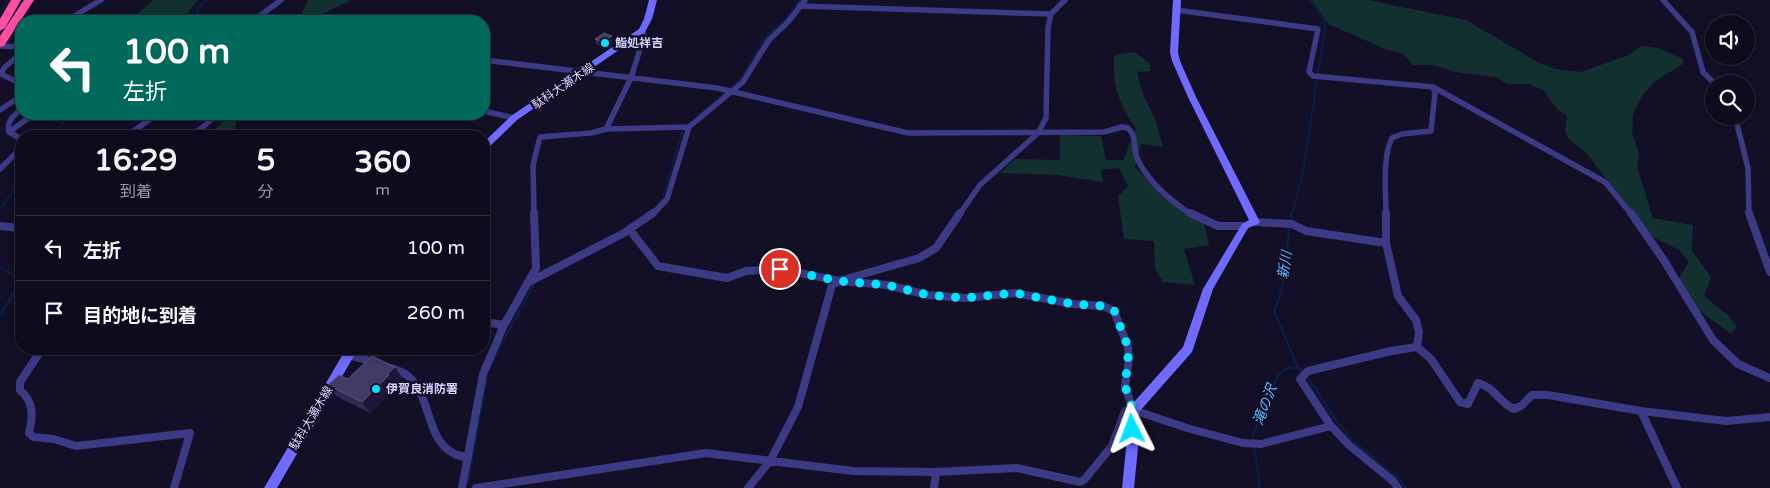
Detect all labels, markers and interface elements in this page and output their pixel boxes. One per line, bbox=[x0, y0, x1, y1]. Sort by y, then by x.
map controls bbox=[1705, 15, 1755, 125]
button: sound bbox=[1705, 15, 1755, 65]
text: 100 m bbox=[123, 31, 230, 73]
icon: left bbox=[40, 35, 105, 100]
place label: 鮨処祥吉 bbox=[615, 36, 663, 50]
marker: 鮨処祥吉 bbox=[599, 37, 611, 49]
street label: 駄科大瀬木線 bbox=[529, 60, 597, 112]
button: search bbox=[1705, 75, 1755, 125]
text: 左折 bbox=[123, 79, 167, 105]
text: 16:29 bbox=[94, 142, 177, 179]
text: 5 bbox=[256, 142, 275, 179]
text: 360 bbox=[354, 144, 411, 181]
text: m bbox=[375, 180, 390, 200]
text: 到着 bbox=[120, 182, 152, 202]
text: 分 bbox=[258, 182, 274, 202]
icon: left bbox=[40, 234, 68, 262]
text: 100 m bbox=[407, 237, 465, 259]
text: 左折 bbox=[83, 240, 121, 262]
pin bbox=[759, 248, 801, 290]
water label: 新川 bbox=[1274, 248, 1296, 280]
icon: arrive bbox=[766, 255, 794, 283]
icon: arrive bbox=[40, 299, 68, 327]
text: 260 m bbox=[407, 302, 465, 324]
text: 目的地に到着 bbox=[83, 305, 197, 327]
water label: 滝の沢 bbox=[1250, 380, 1281, 428]
place label: 伊賀良消防署 bbox=[386, 382, 458, 396]
marker: 伊賀良消防署 bbox=[370, 383, 382, 395]
street label: 駄科大瀬木線 bbox=[286, 384, 336, 452]
position arrow bbox=[1105, 402, 1157, 454]

